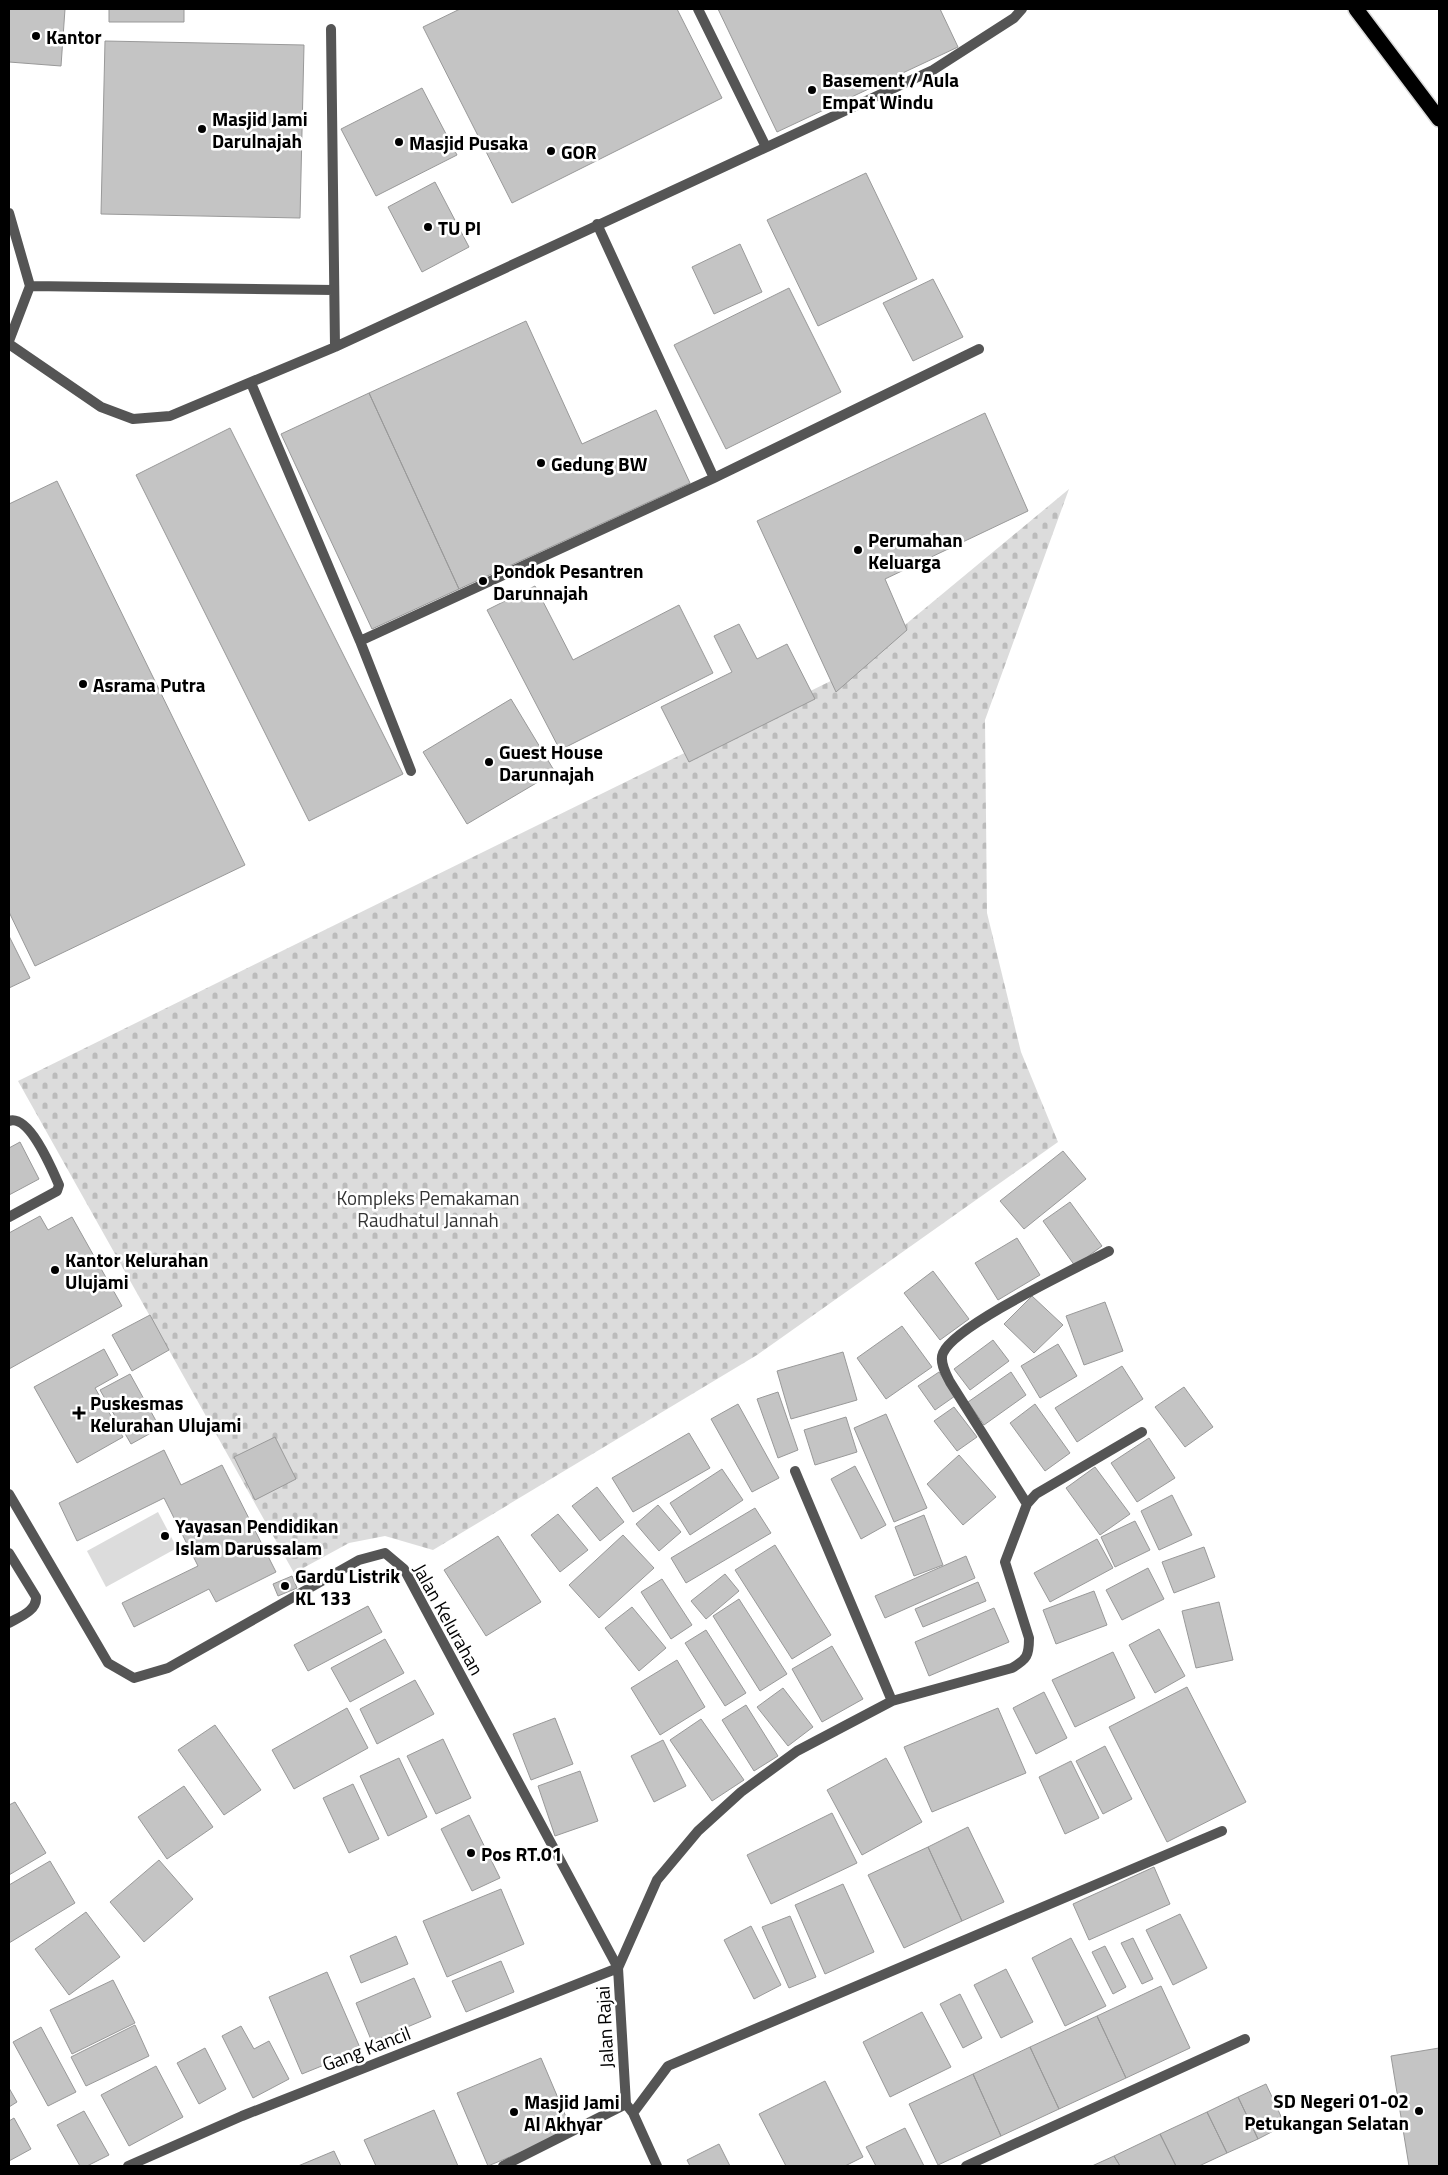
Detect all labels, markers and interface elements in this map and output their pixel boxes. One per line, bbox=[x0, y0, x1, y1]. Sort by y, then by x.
place label: Kantor bbox=[46, 22, 101, 51]
marker: Kantor bbox=[30, 30, 42, 42]
place label: Basement / Aula Empat Windu bbox=[822, 65, 959, 116]
marker: Basement / Aula Empat Windu bbox=[806, 84, 818, 96]
place label: Masjid Jami Darulnajah bbox=[212, 104, 308, 155]
marker: Masjid Jami Darulnajah bbox=[196, 123, 208, 135]
place label: Masjid Pusaka bbox=[409, 128, 529, 157]
marker: Masjid Pusaka bbox=[393, 136, 405, 148]
place label: GOR bbox=[561, 137, 597, 166]
marker: GOR bbox=[545, 145, 557, 157]
place label: TU PI bbox=[438, 213, 481, 242]
marker: TU PI bbox=[422, 221, 434, 233]
place label: Gedung BW bbox=[551, 449, 648, 478]
marker: Gedung BW bbox=[535, 457, 547, 469]
place label: Perumahan Keluarga bbox=[868, 525, 963, 576]
marker: Perumahan Keluarga bbox=[852, 544, 864, 556]
place label: Pondok Pesantren Darunnajah bbox=[493, 556, 644, 607]
marker: Pondok Pesantren Darunnajah bbox=[477, 575, 489, 587]
place label: Asrama Putra bbox=[93, 670, 206, 699]
marker: Asrama Putra bbox=[77, 678, 89, 690]
place label: Guest House Darunnajah bbox=[499, 737, 603, 788]
marker: Guest House Darunnajah bbox=[483, 756, 495, 768]
park label: Kompleks Pemakaman Raudhatul Jannah bbox=[337, 1183, 519, 1234]
place label: Kantor Kelurahan Ulujami bbox=[65, 1245, 208, 1296]
marker: Kantor Kelurahan Ulujami bbox=[49, 1264, 61, 1276]
place label: Puskesmas Kelurahan Ulujami bbox=[90, 1388, 242, 1439]
marker: Puskesmas Kelurahan Ulujami bbox=[72, 1406, 86, 1420]
place label: Yayasan Pendidikan Islam Darussalam bbox=[175, 1511, 338, 1562]
marker: Yayasan Pendidikan Islam Darussalam bbox=[159, 1530, 171, 1542]
street label: Jalan Kelurahan bbox=[406, 1558, 492, 1680]
place label: Gardu Listrik KL 133 bbox=[295, 1561, 400, 1612]
marker: Gardu Listrik KL 133 bbox=[279, 1580, 291, 1592]
place label: Pos RT.01 bbox=[481, 1839, 562, 1868]
marker: Pos RT.01 bbox=[465, 1847, 477, 1859]
street label: Jalan Rajai bbox=[587, 1985, 621, 2069]
street label: Gang Kancil bbox=[318, 2018, 414, 2078]
place label: SD Negeri 01-02 Petukangan Selatan bbox=[1244, 2086, 1409, 2137]
place label: Masjid Jami Al Akhyar bbox=[524, 2087, 620, 2138]
marker: SD Negeri 01-02 Petukangan Selatan bbox=[1413, 2105, 1425, 2117]
marker: Masjid Jami Al Akhyar bbox=[508, 2106, 520, 2118]

